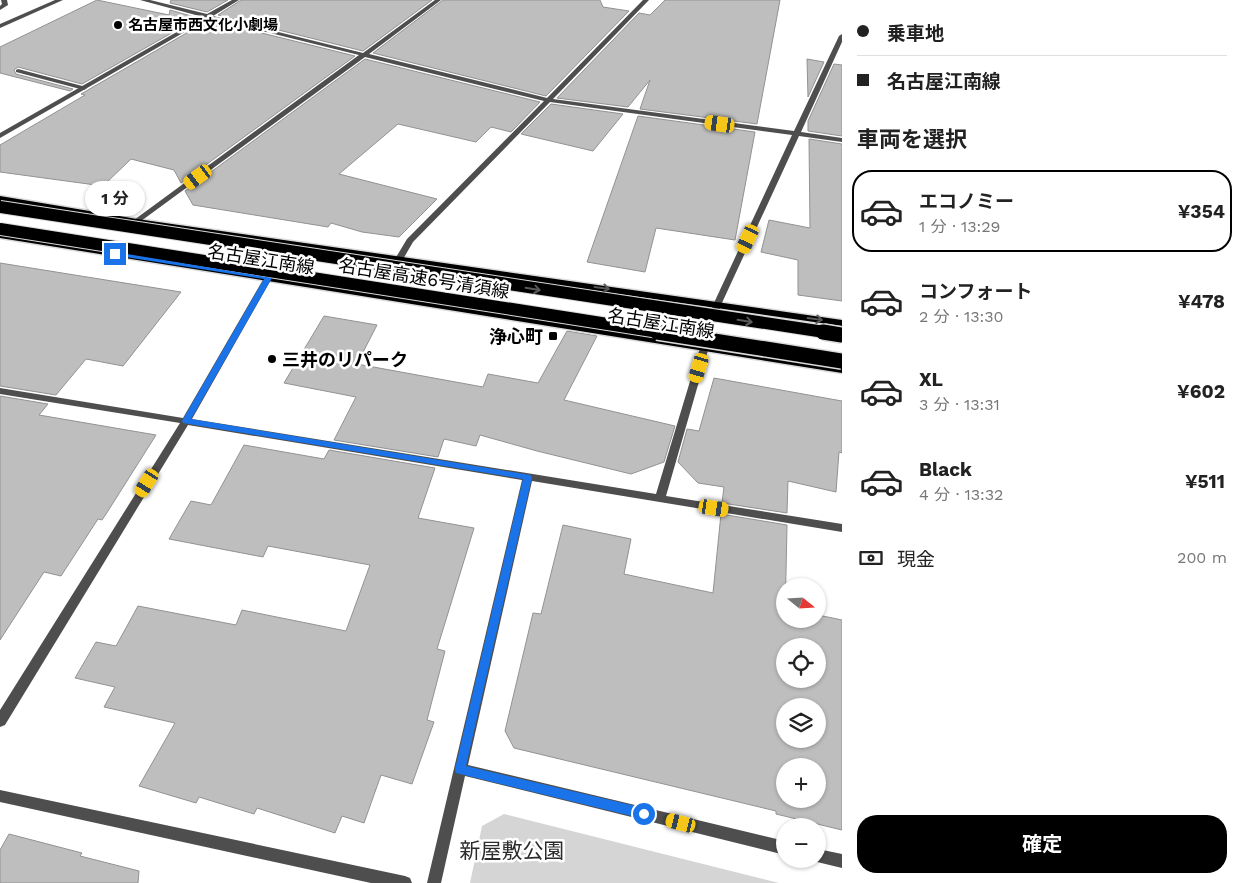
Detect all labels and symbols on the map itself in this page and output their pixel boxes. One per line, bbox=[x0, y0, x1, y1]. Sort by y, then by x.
place label: 名古屋市西文化小劇場 bbox=[128, 16, 278, 34]
marker: 名古屋市西文化小劇場 bbox=[112, 19, 124, 31]
car bbox=[704, 114, 735, 134]
car bbox=[181, 162, 214, 192]
callout: 1 分 bbox=[85, 182, 145, 216]
car bbox=[734, 222, 761, 256]
street label: 名古屋江南線 bbox=[206, 240, 316, 278]
route end bbox=[104, 243, 126, 265]
street label: 名古屋高速6号清須線 bbox=[337, 254, 511, 302]
one-way arrow bbox=[524, 284, 540, 294]
one-way arrow bbox=[594, 284, 610, 294]
street label: 名古屋江南線 bbox=[606, 304, 716, 342]
one-way arrow bbox=[807, 314, 823, 324]
one-way arrow bbox=[737, 316, 753, 326]
place label: 浄心町 bbox=[489, 326, 543, 347]
marker: 浄心町 bbox=[547, 330, 559, 342]
place label: 三井のリパーク bbox=[282, 349, 408, 370]
car bbox=[687, 351, 710, 385]
marker: 三井のリパーク bbox=[266, 353, 278, 365]
car bbox=[132, 466, 161, 500]
car bbox=[698, 498, 729, 518]
north arrow bbox=[776, 578, 826, 628]
route start bbox=[633, 803, 655, 825]
car bbox=[664, 812, 697, 834]
park label: 新屋敷公園 bbox=[460, 838, 565, 863]

